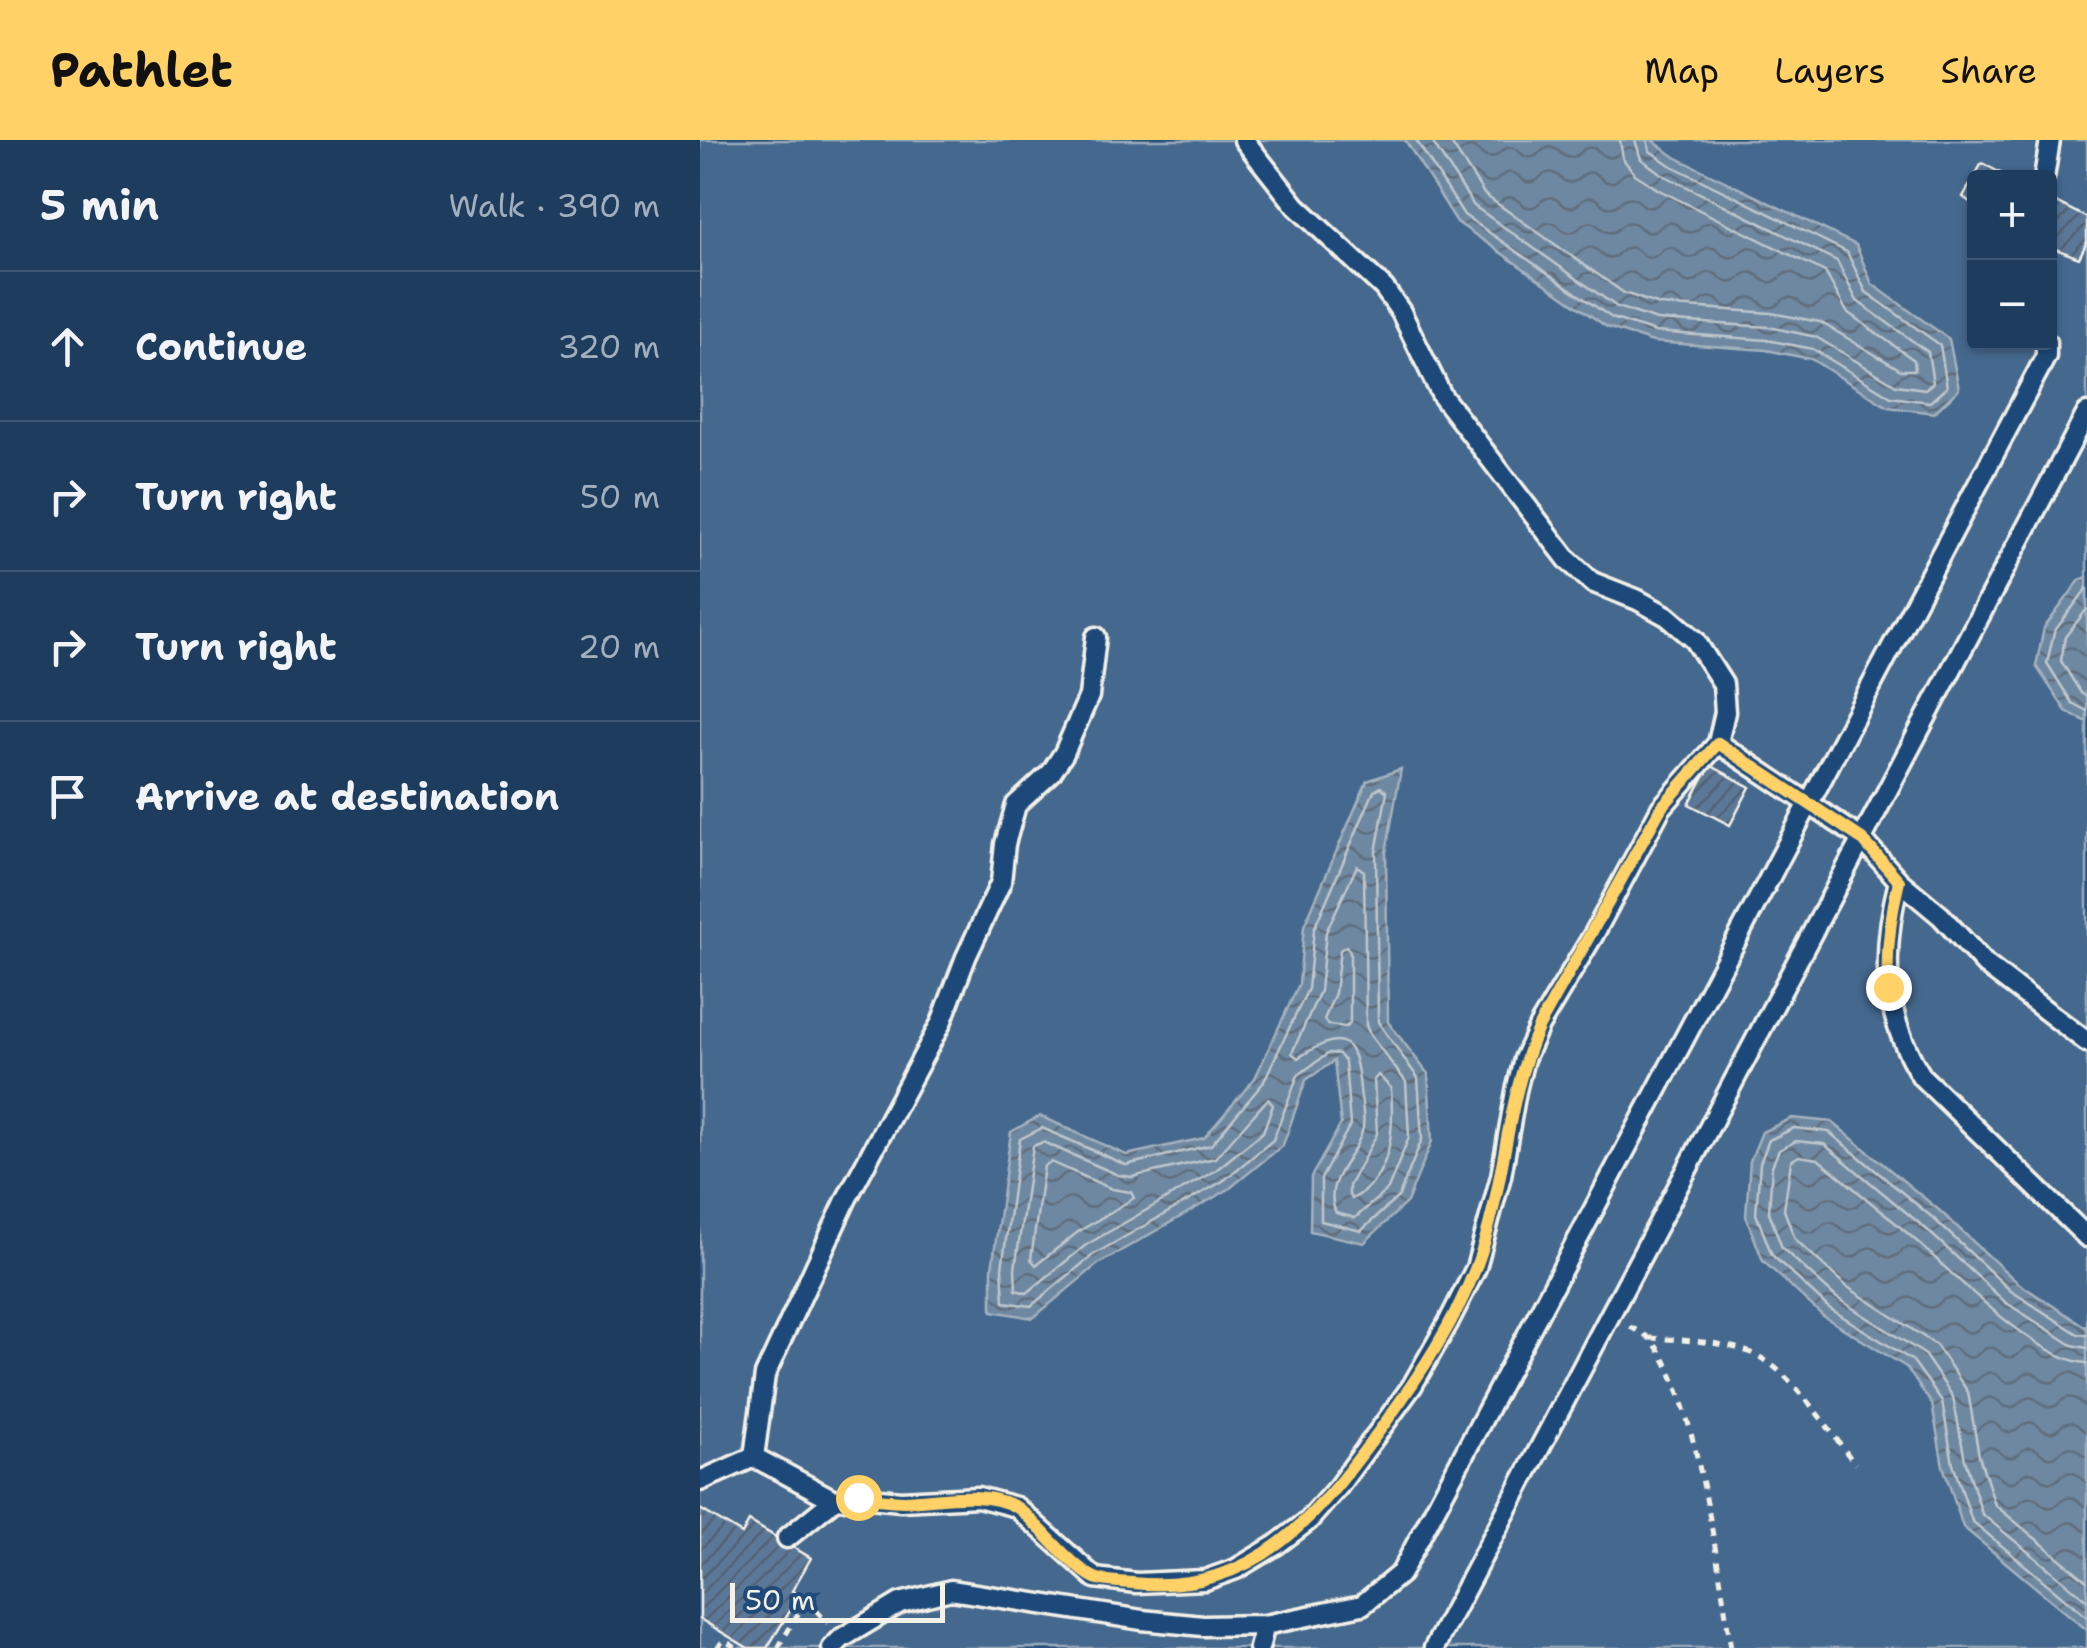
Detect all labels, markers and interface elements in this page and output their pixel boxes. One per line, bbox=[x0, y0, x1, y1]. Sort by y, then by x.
text: Pathlet bbox=[50, 38, 233, 102]
text: Map bbox=[1644, 47, 1719, 94]
text: Layers bbox=[1774, 47, 1886, 94]
text: Share bbox=[1941, 47, 2037, 94]
map controls bbox=[1967, 170, 2057, 350]
button: + bbox=[1967, 170, 2057, 260]
text: 5 min bbox=[40, 177, 159, 233]
text: Walk · 390 m bbox=[448, 184, 660, 227]
button: − bbox=[1967, 260, 2057, 350]
icon: ahead bbox=[40, 319, 95, 374]
text: Continue bbox=[135, 321, 307, 372]
text: 320 m bbox=[557, 325, 660, 368]
icon: right bbox=[40, 469, 95, 524]
text: Turn right bbox=[135, 471, 337, 522]
text: 50 m bbox=[580, 475, 660, 518]
icon: right bbox=[40, 619, 95, 674]
text: Turn right bbox=[135, 621, 337, 672]
text: 20 m bbox=[578, 625, 660, 668]
icon: arrive bbox=[40, 769, 95, 824]
text: Arrive at destination bbox=[135, 771, 559, 822]
route end bbox=[1866, 965, 1912, 1011]
route start bbox=[836, 1475, 882, 1521]
scale bar bbox=[730, 1578, 945, 1622]
text: 50 m bbox=[745, 1581, 815, 1619]

